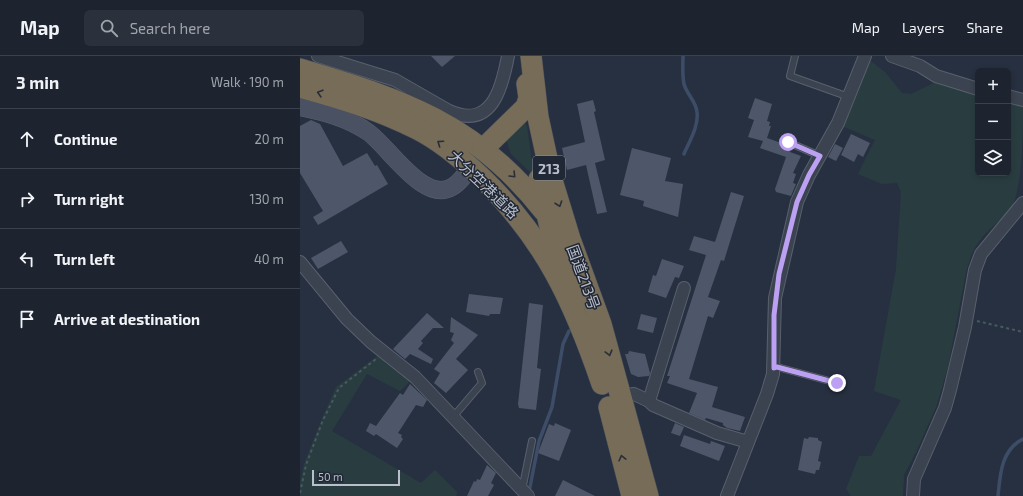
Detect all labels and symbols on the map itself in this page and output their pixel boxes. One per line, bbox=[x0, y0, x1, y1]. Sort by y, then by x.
one-way arrow bbox=[317, 89, 324, 98]
route start bbox=[779, 133, 797, 151]
one-way arrow bbox=[437, 140, 444, 148]
street label: 大分空港道路 bbox=[445, 146, 523, 222]
road number: 213 bbox=[533, 156, 565, 180]
one-way arrow bbox=[508, 170, 516, 178]
one-way arrow bbox=[554, 200, 563, 207]
street label: 国道213号 bbox=[564, 242, 604, 312]
one-way arrow bbox=[604, 349, 613, 356]
route end bbox=[828, 374, 846, 392]
one-way arrow bbox=[618, 455, 627, 462]
scale bar bbox=[312, 468, 400, 487]

